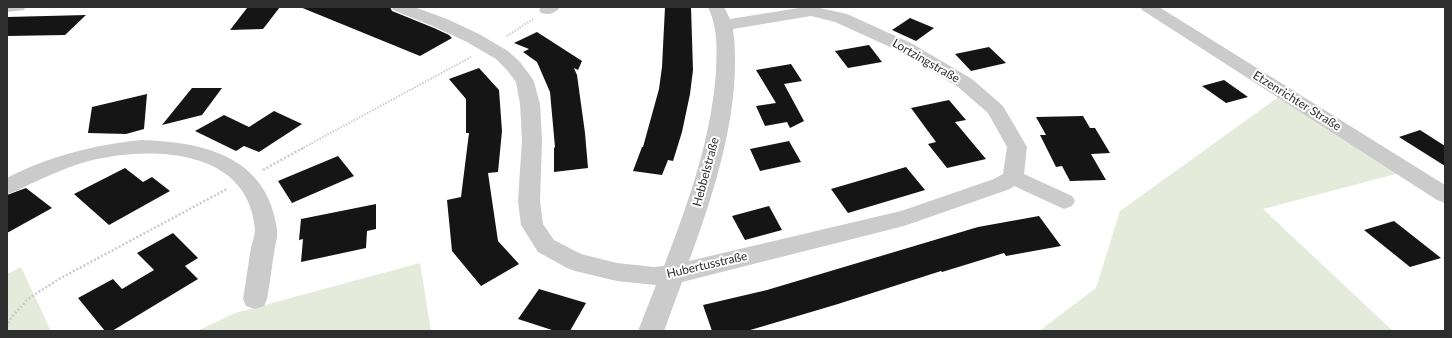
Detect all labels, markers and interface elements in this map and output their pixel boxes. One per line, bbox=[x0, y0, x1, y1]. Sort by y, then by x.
street label: Lortzingstraße bbox=[890, 36, 962, 86]
street label: Etzenrichter Straße bbox=[1250, 68, 1344, 134]
street label: Hebbelstraße bbox=[690, 136, 722, 208]
street label: Hubertusstraße bbox=[665, 249, 749, 281]

